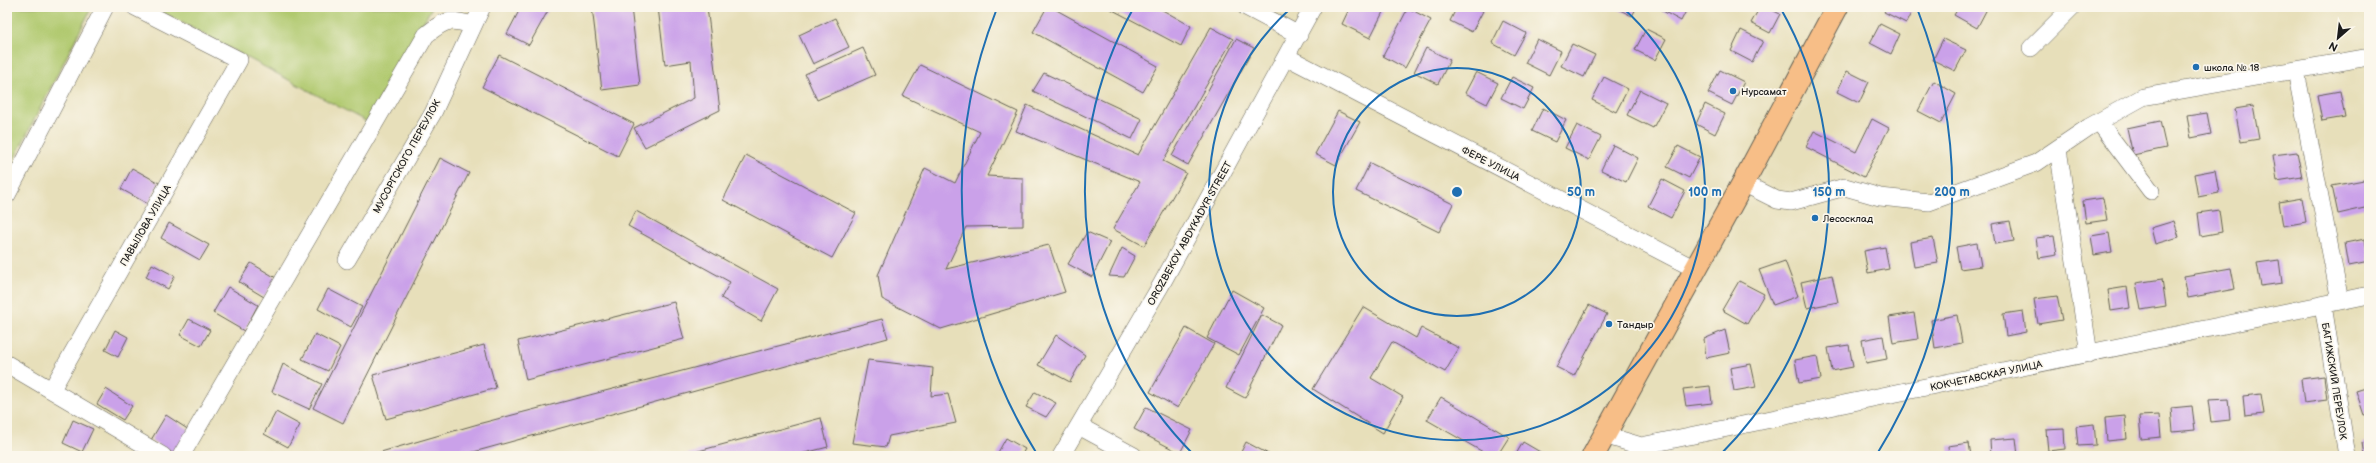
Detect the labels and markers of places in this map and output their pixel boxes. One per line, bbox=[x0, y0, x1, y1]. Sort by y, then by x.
marker: школа № 18 bbox=[2191, 62, 2201, 72]
place label: школа № 18 bbox=[2204, 62, 2260, 74]
marker: Нурсамат bbox=[1728, 86, 1738, 96]
place label: Нурсамат bbox=[1741, 86, 1787, 98]
centre of rings bbox=[1450, 185, 1464, 199]
marker: Лесосклад bbox=[1810, 213, 1820, 223]
place label: Лесосклад bbox=[1822, 213, 1873, 225]
marker: Тандыр bbox=[1604, 319, 1614, 329]
place label: Тандыр bbox=[1617, 319, 1654, 331]

